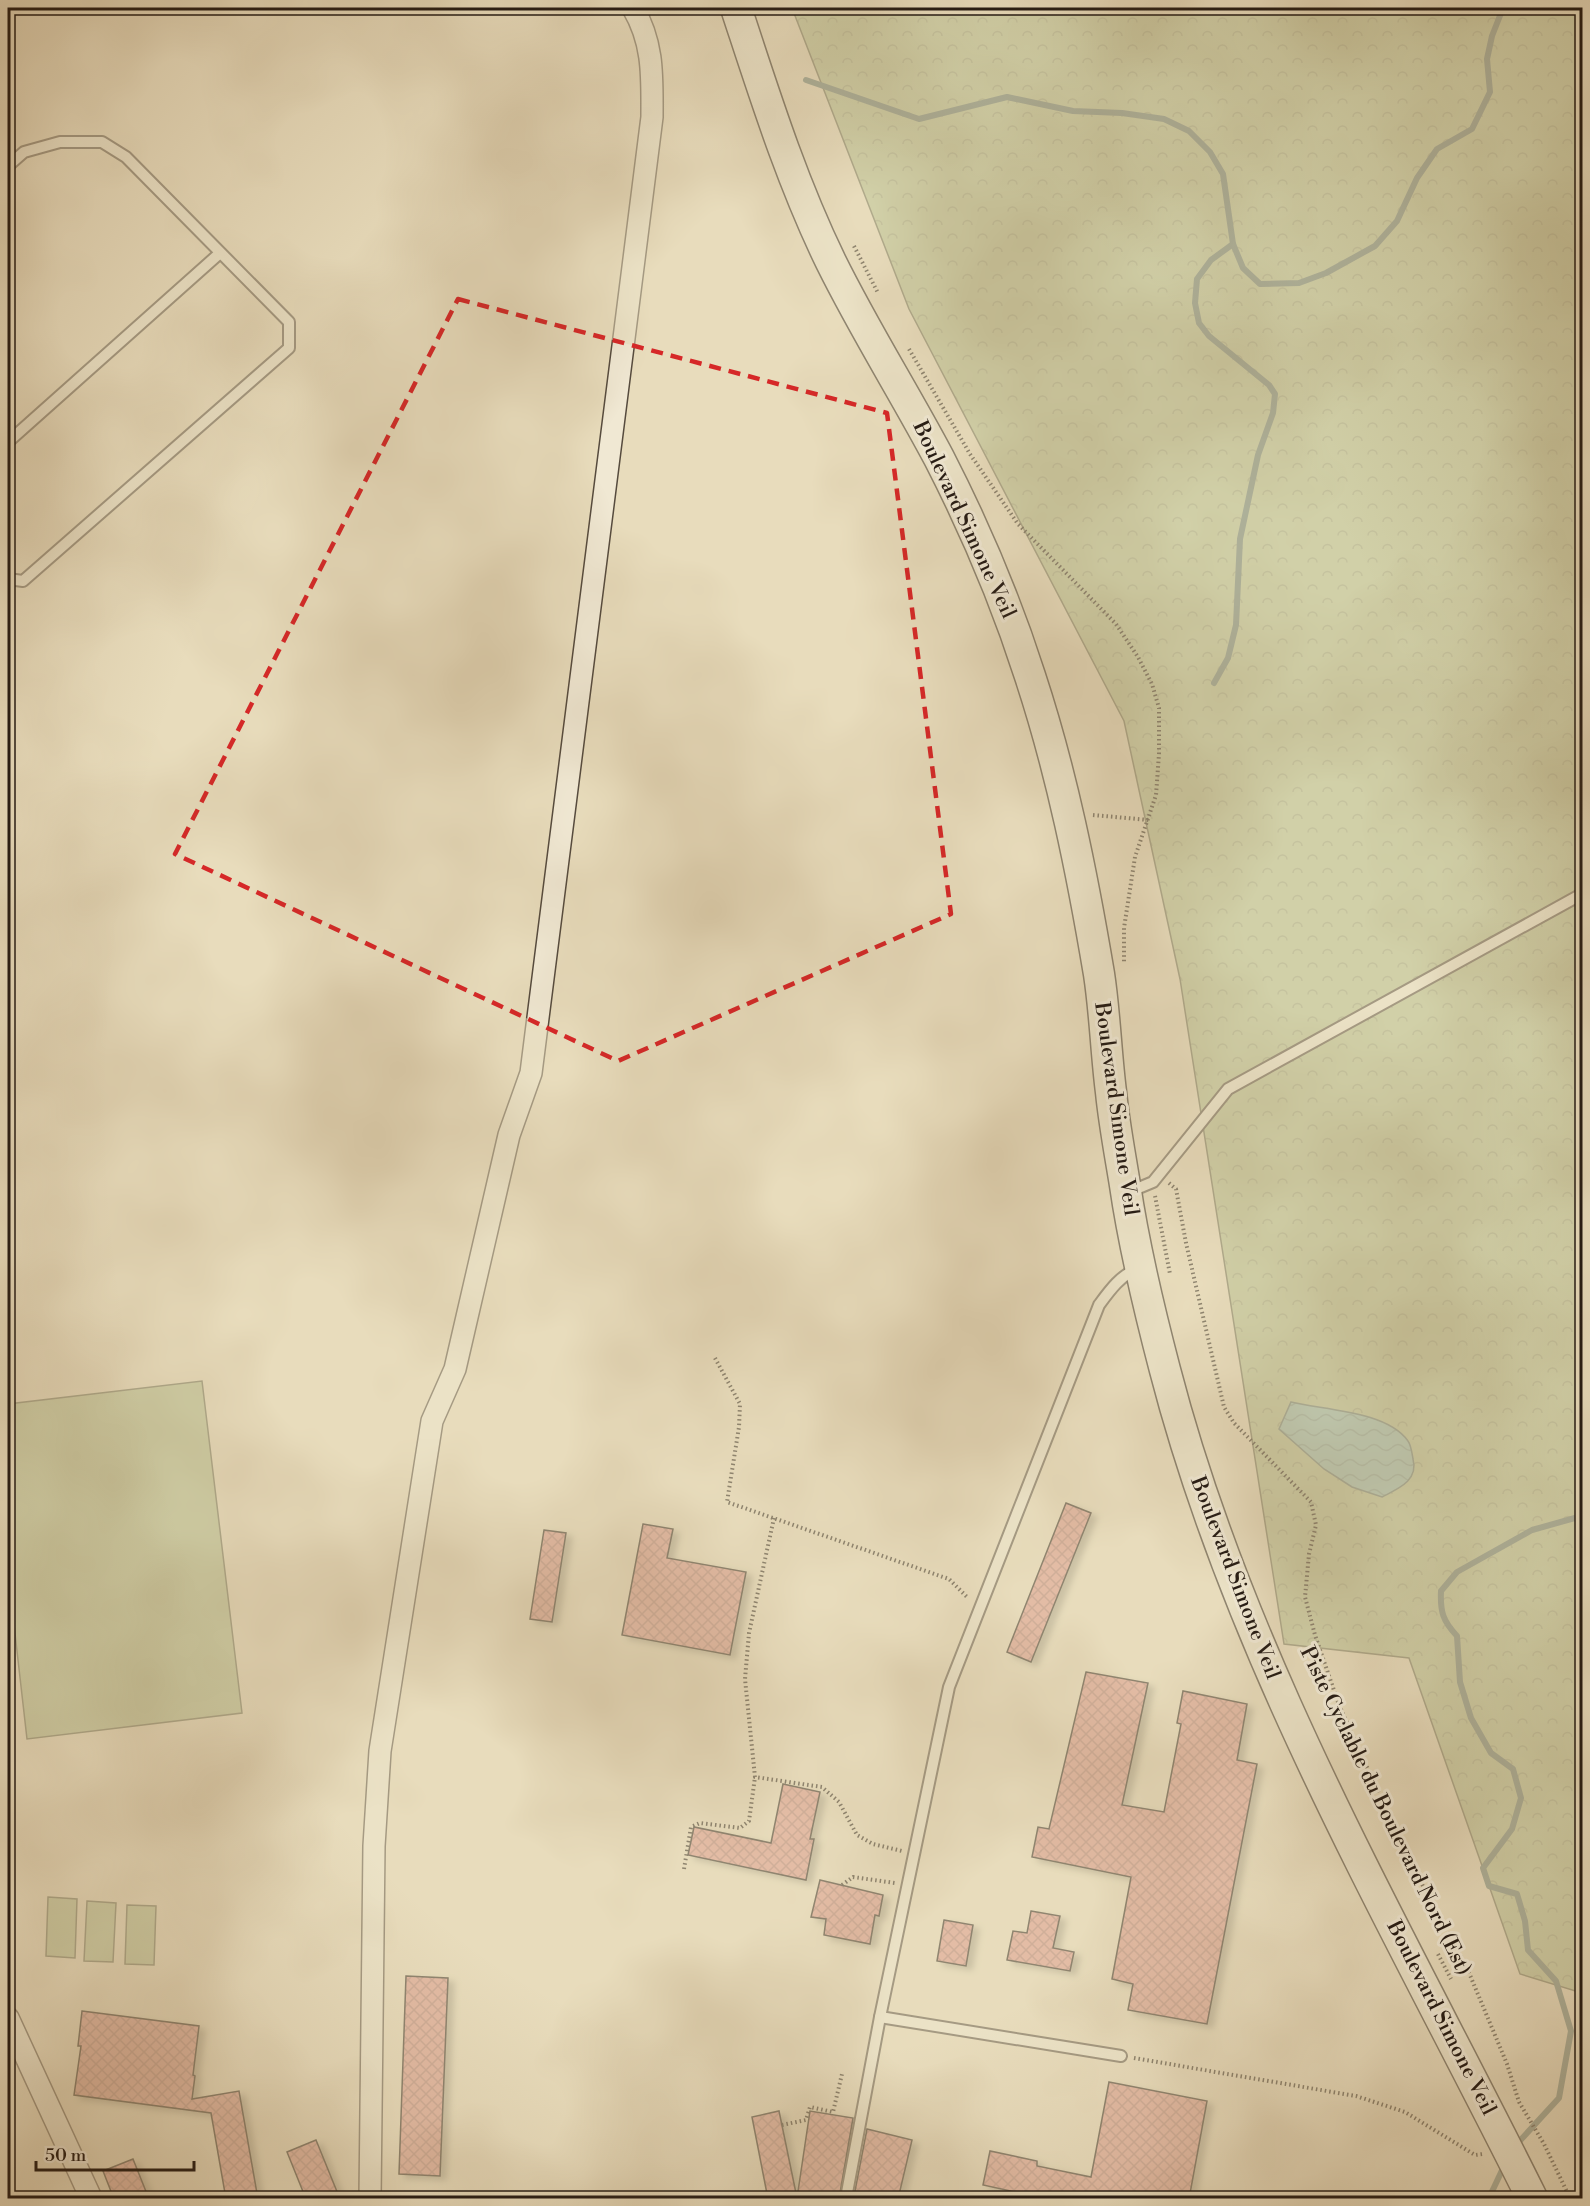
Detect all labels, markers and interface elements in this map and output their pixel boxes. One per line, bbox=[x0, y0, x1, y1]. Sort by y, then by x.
street label: Boulevard Simone Veil bbox=[906, 416, 1021, 623]
street label: Boulevard Simone Veil bbox=[1088, 1000, 1144, 1217]
street label: Boulevard Simone Veil bbox=[1184, 1472, 1286, 1683]
street label: Piste Cyclable du Boulevard Nord (Est) bbox=[1294, 1642, 1476, 1980]
street label: Boulevard Simone Veil bbox=[1380, 1915, 1501, 2120]
scale bar bbox=[36, 2134, 194, 2172]
text: 50 m bbox=[45, 2144, 87, 2167]

